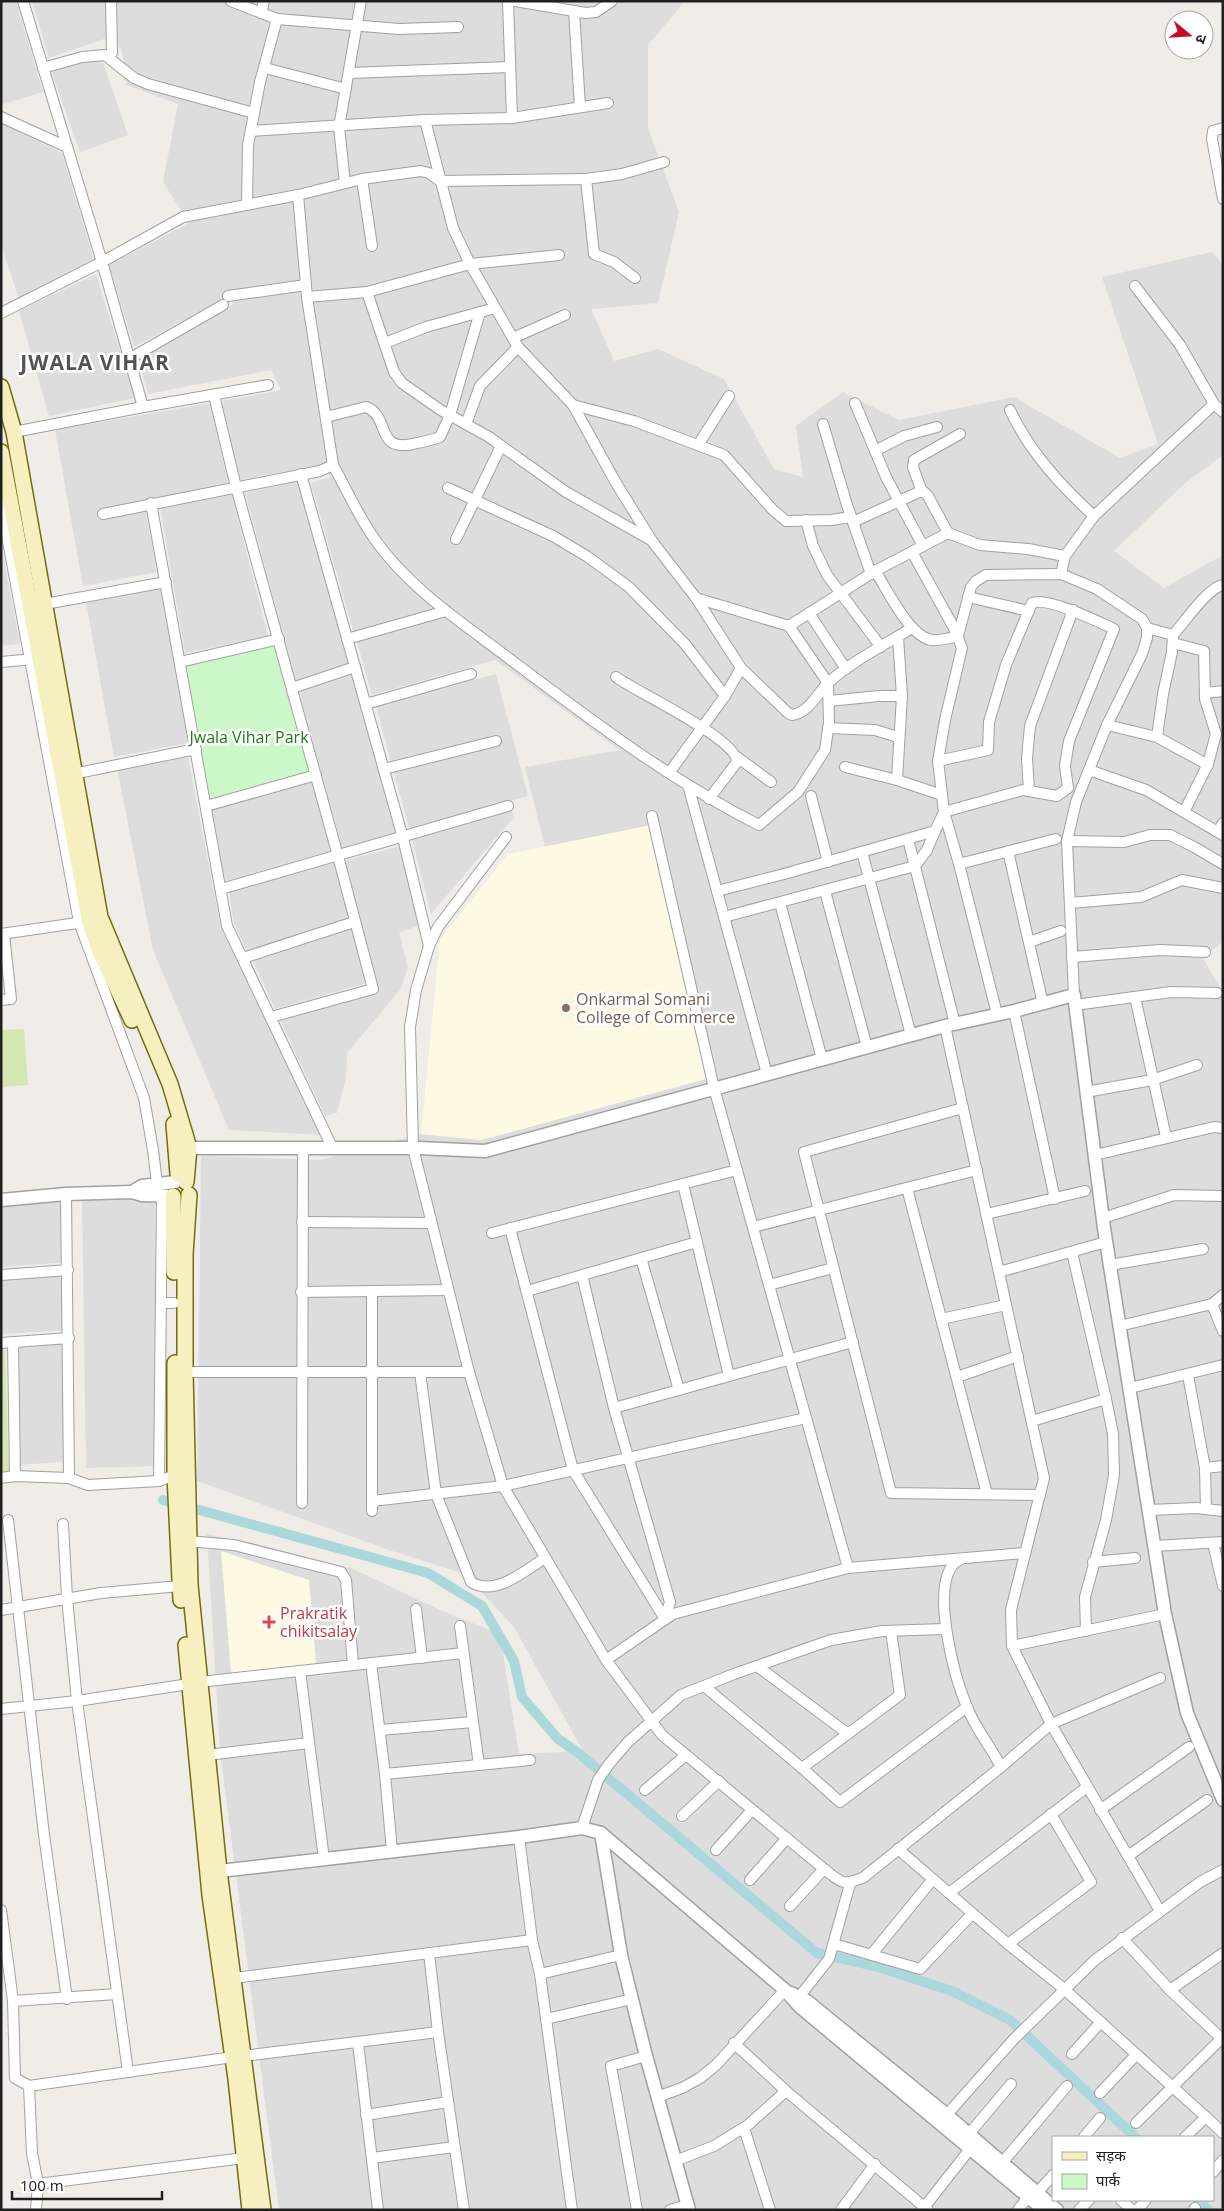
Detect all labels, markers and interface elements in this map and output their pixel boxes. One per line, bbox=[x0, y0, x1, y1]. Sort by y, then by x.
north arrow bbox=[1164, 10, 1214, 60]
text: उ bbox=[1191, 32, 1212, 47]
district label: JWALA VIHAR bbox=[18, 348, 170, 376]
park label: Jwala Vihar Park bbox=[187, 726, 309, 748]
place label: Onkarmal Somani College of Commerce bbox=[576, 988, 735, 1028]
marker: Onkarmal Somani College of Commerce bbox=[560, 1002, 572, 1014]
place label: Prakratik chikitsalay bbox=[280, 1602, 358, 1642]
marker: Prakratik chikitsalay bbox=[262, 1615, 276, 1629]
legend bbox=[1052, 2136, 1214, 2201]
text: सड़क bbox=[1096, 2145, 1126, 2165]
scale bar bbox=[12, 2168, 162, 2200]
text: पार्क bbox=[1096, 2170, 1120, 2190]
text: 100 m bbox=[20, 2175, 64, 2195]

